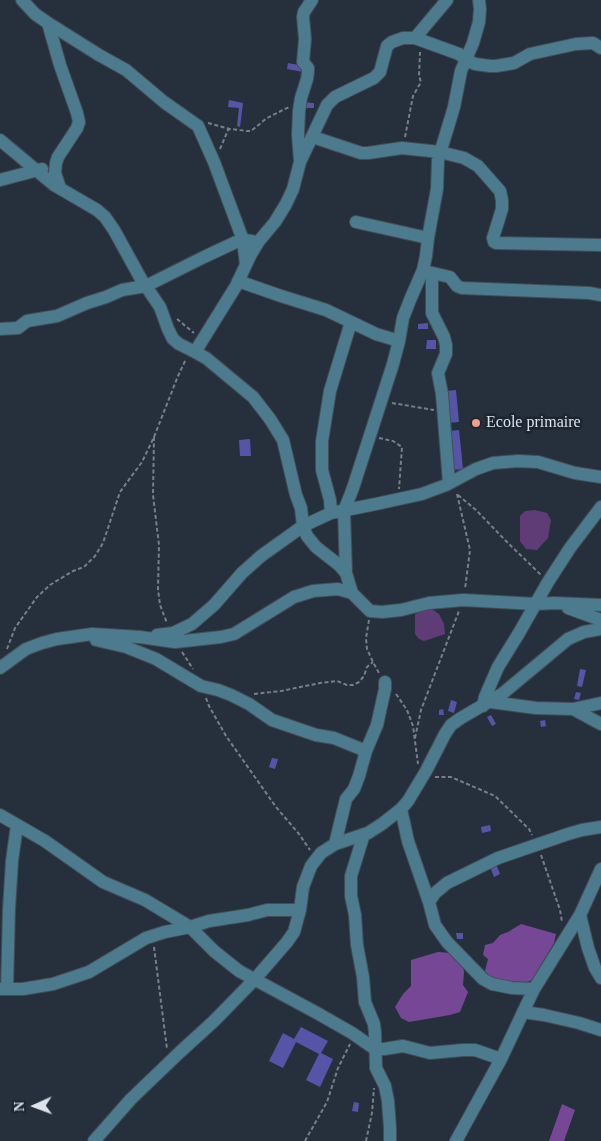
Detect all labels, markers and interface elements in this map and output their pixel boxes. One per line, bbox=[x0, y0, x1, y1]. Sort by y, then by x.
place label: Ecole primaire bbox=[486, 413, 581, 433]
marker: Ecole primaire bbox=[470, 417, 482, 429]
north arrow bbox=[10, 1081, 60, 1131]
text: N bbox=[12, 1101, 27, 1112]

